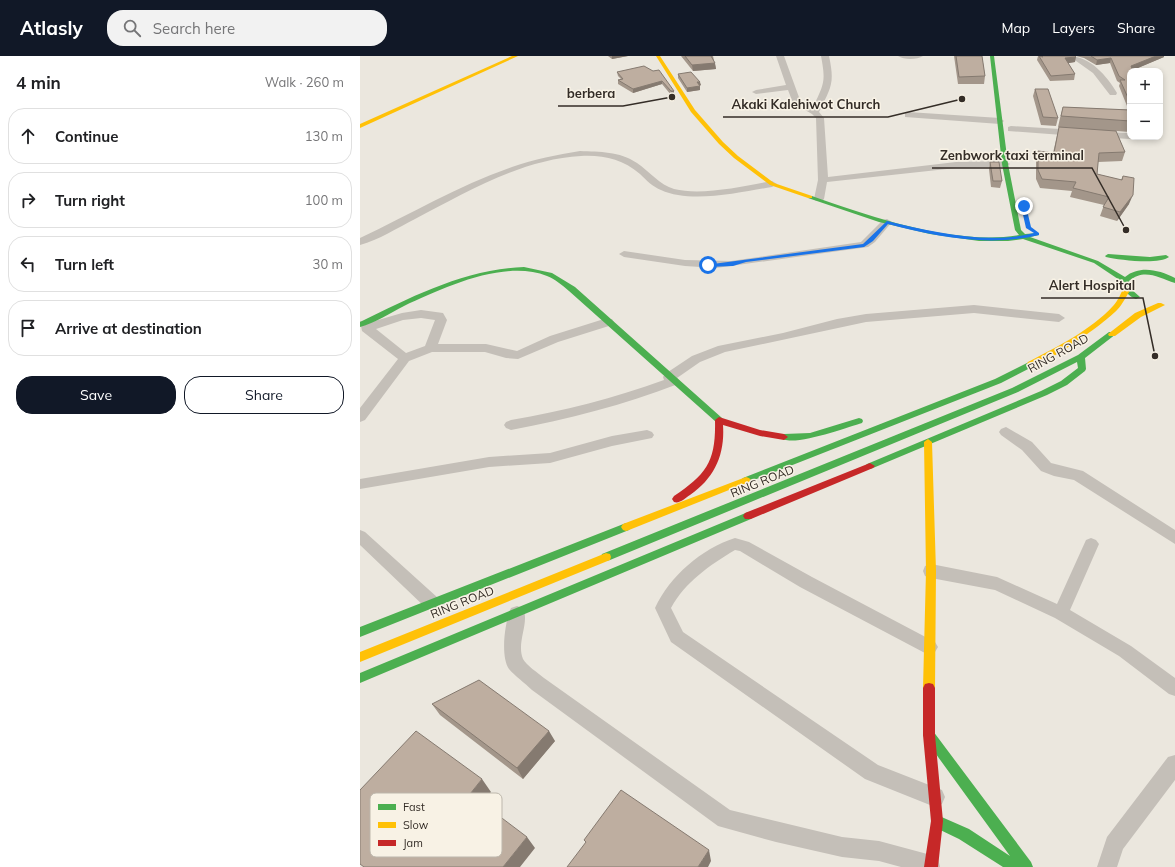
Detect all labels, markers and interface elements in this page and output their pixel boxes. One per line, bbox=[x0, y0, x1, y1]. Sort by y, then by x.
search box bbox=[107, 10, 387, 46]
text: Atlasly bbox=[20, 16, 83, 40]
icon: search bbox=[121, 17, 143, 39]
text: Search here bbox=[153, 19, 235, 38]
text: Map bbox=[1001, 19, 1030, 37]
text: Layers bbox=[1052, 19, 1095, 37]
text: Share bbox=[1117, 19, 1155, 37]
map controls bbox=[1127, 68, 1163, 140]
button: + bbox=[1127, 68, 1163, 104]
text: 4 min bbox=[16, 72, 61, 93]
text: Walk · 260 m bbox=[265, 74, 344, 90]
callout: berbera bbox=[558, 81, 623, 106]
text: berbera bbox=[567, 85, 615, 101]
callout: Akaki Kalehiwot Church bbox=[723, 92, 888, 117]
text: Akaki Kalehiwot Church bbox=[732, 96, 880, 112]
button: − bbox=[1127, 104, 1163, 140]
icon: ahead bbox=[17, 125, 39, 147]
text: Continue bbox=[55, 127, 118, 146]
text: 130 m bbox=[305, 128, 343, 144]
callout: Zenbwork taxi terminal bbox=[932, 143, 1092, 168]
text: Zenbwork taxi terminal bbox=[940, 147, 1084, 163]
icon: right bbox=[17, 189, 39, 211]
text: Turn right bbox=[55, 191, 125, 210]
text: 100 m bbox=[305, 192, 343, 208]
route end bbox=[1015, 197, 1033, 215]
icon: left bbox=[17, 253, 39, 275]
text: Turn left bbox=[55, 255, 114, 274]
text: 30 m bbox=[313, 256, 343, 272]
route start bbox=[699, 256, 717, 274]
callout: Alert Hospital bbox=[1041, 273, 1143, 298]
text: Alert Hospital bbox=[1049, 277, 1135, 293]
icon: arrive bbox=[17, 317, 39, 339]
text: Arrive at destination bbox=[55, 319, 202, 338]
street label: RING ROAD bbox=[1025, 330, 1091, 376]
button: Save bbox=[16, 376, 176, 414]
button: Share bbox=[184, 376, 344, 414]
street label: RING ROAD bbox=[728, 461, 796, 501]
street label: RING ROAD bbox=[428, 582, 496, 622]
legend bbox=[370, 793, 502, 857]
text: Fast bbox=[403, 800, 425, 814]
text: Slow bbox=[403, 818, 429, 832]
text: Jam bbox=[403, 836, 423, 850]

